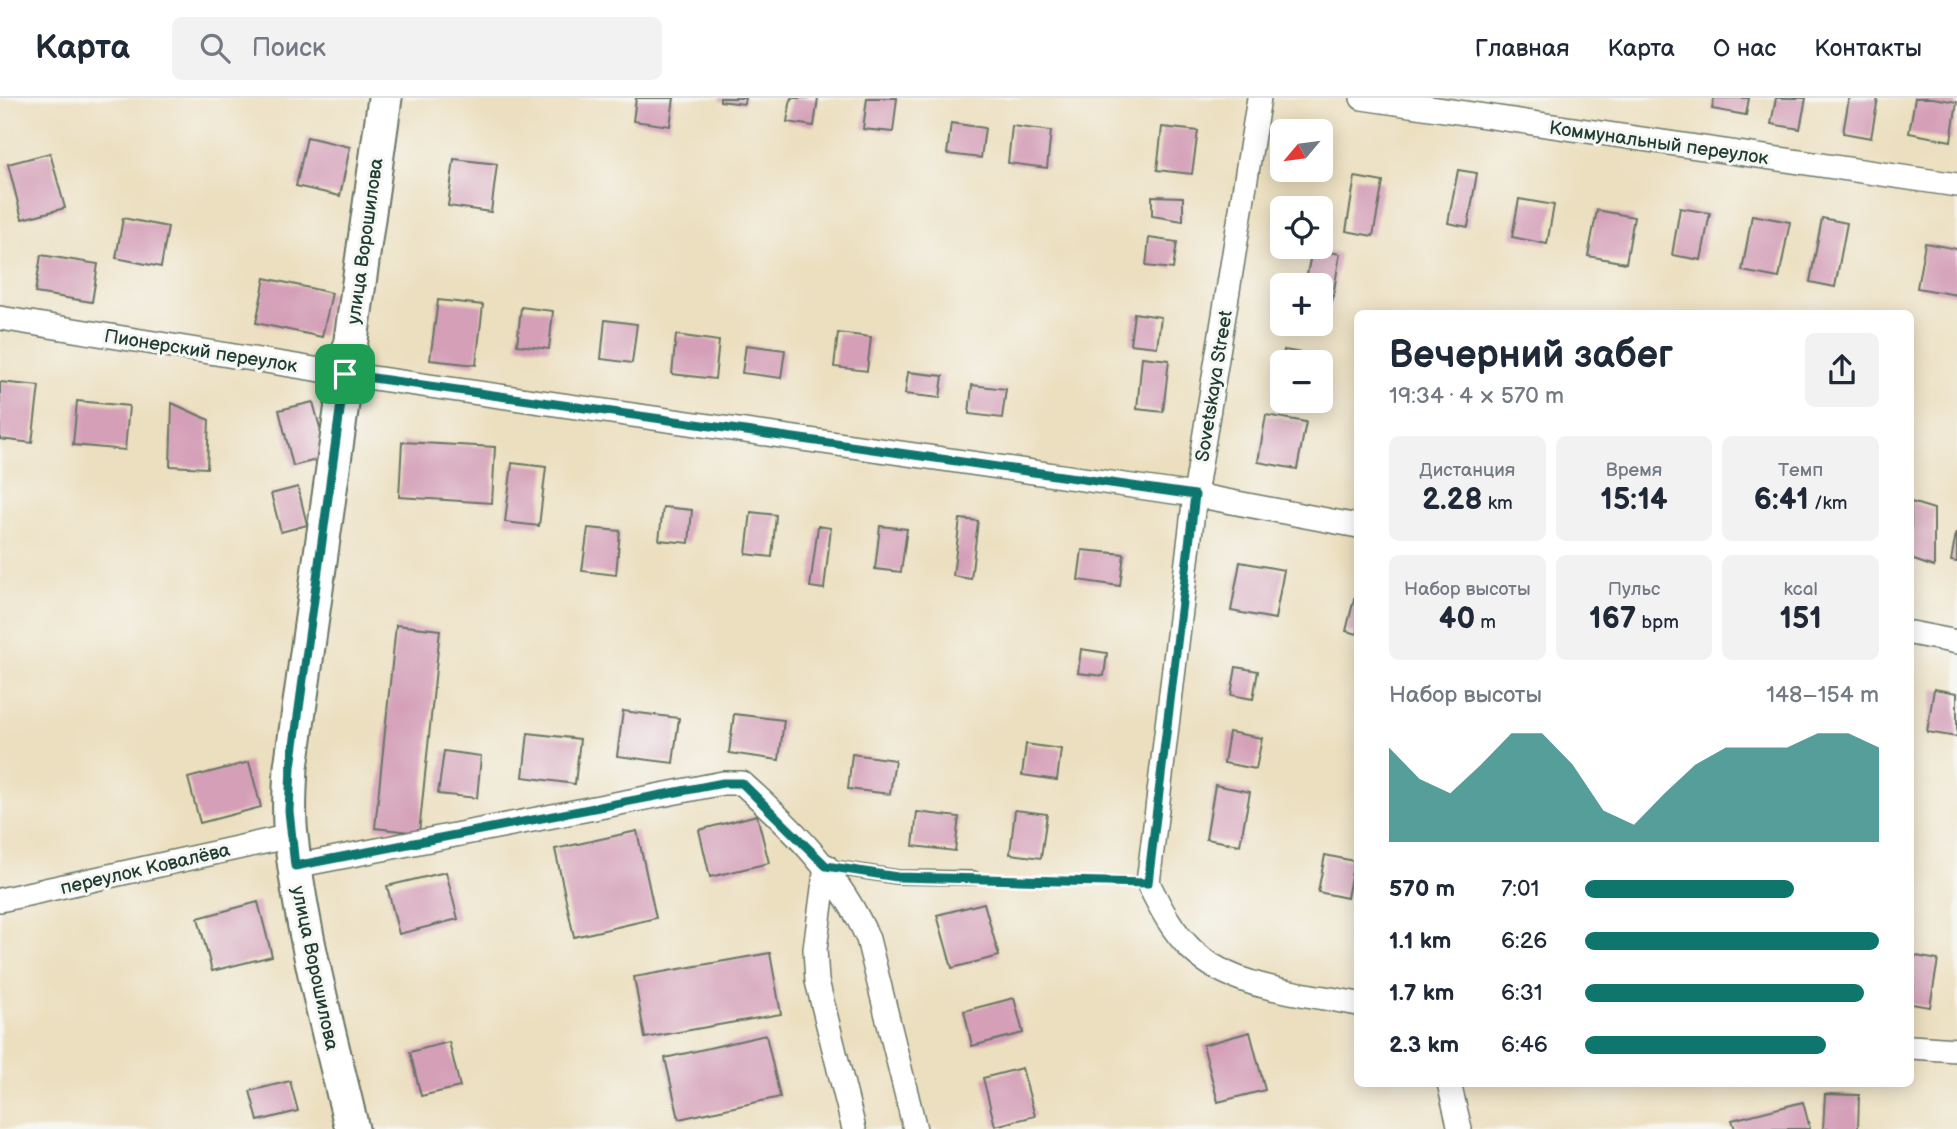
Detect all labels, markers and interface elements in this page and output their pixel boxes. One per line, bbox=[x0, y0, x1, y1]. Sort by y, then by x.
search box bbox=[172, 17, 662, 80]
text: Карта bbox=[35, 28, 130, 68]
icon: search bbox=[196, 29, 234, 67]
text: Поиск bbox=[252, 33, 326, 64]
text: Главная bbox=[1475, 34, 1569, 63]
text: Карта bbox=[1607, 34, 1675, 63]
text: О нас bbox=[1713, 34, 1776, 63]
text: Контакты bbox=[1814, 34, 1922, 63]
street label: Коммунальный переулок bbox=[1548, 117, 1770, 170]
north arrow bbox=[1270, 119, 1334, 182]
map controls bbox=[1270, 119, 1333, 413]
street label: улица Ворошилова bbox=[342, 157, 389, 326]
button: locate bbox=[1270, 196, 1333, 259]
button: + bbox=[1270, 273, 1333, 336]
street label: Sovetskaya Street bbox=[1191, 309, 1238, 464]
street label: Пионерский переулок bbox=[103, 325, 299, 378]
text: Вечерний забег bbox=[1389, 333, 1673, 378]
button: share bbox=[1805, 333, 1879, 407]
pin bbox=[315, 344, 375, 404]
button: − bbox=[1270, 350, 1333, 413]
icon: arrive bbox=[326, 355, 364, 393]
text: 19:34 · 4 × 570 m bbox=[1389, 382, 1564, 410]
text: Дистанция bbox=[1419, 459, 1515, 482]
text: Время bbox=[1606, 459, 1662, 482]
text: Темп bbox=[1778, 459, 1823, 482]
text: 2.28 bbox=[1422, 482, 1483, 518]
text: 15:14 bbox=[1600, 482, 1668, 518]
text: 6:41 bbox=[1754, 482, 1809, 518]
text: km bbox=[1483, 492, 1513, 515]
text: /km bbox=[1809, 492, 1848, 515]
text: Набор высоты bbox=[1404, 578, 1531, 601]
text: Пульс bbox=[1608, 578, 1660, 601]
text: kcal bbox=[1784, 578, 1818, 601]
text: 40 bbox=[1439, 601, 1475, 637]
text: 167 bbox=[1589, 601, 1636, 637]
text: 151 bbox=[1779, 601, 1822, 637]
text: m bbox=[1475, 611, 1496, 634]
text: bpm bbox=[1636, 611, 1679, 634]
text: Набор высоты bbox=[1389, 681, 1542, 709]
text: 148–154 m bbox=[1766, 681, 1879, 709]
street label: переулок Ковалёва bbox=[58, 839, 232, 900]
text: 570 m bbox=[1389, 875, 1455, 903]
text: 7:01 bbox=[1501, 875, 1539, 903]
street label: улица Ворошилова bbox=[286, 884, 343, 1053]
text: 1.1 km bbox=[1389, 927, 1451, 955]
text: 6:26 bbox=[1501, 927, 1547, 955]
text: 1.7 km bbox=[1389, 979, 1454, 1007]
text: 6:31 bbox=[1501, 979, 1543, 1007]
text: 2.3 km bbox=[1389, 1031, 1459, 1059]
text: 6:46 bbox=[1501, 1031, 1548, 1059]

